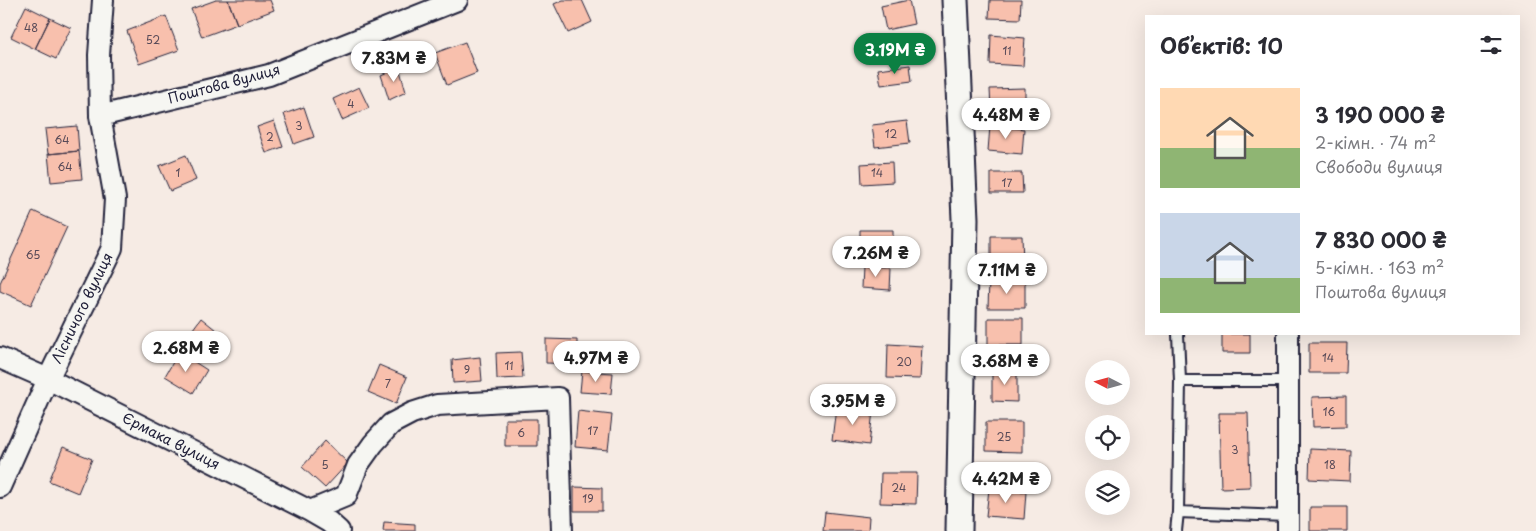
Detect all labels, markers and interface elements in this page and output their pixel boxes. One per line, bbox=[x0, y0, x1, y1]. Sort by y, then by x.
house number: 48 bbox=[24, 19, 38, 36]
text: Об’єктів: 10 bbox=[1160, 29, 1283, 61]
house number: 52 bbox=[146, 31, 160, 48]
icon: filters bbox=[1477, 31, 1505, 59]
pin: 3.19M ₴ bbox=[849, 32, 941, 75]
text: 3.19M ₴ bbox=[865, 37, 925, 61]
pin: 7.83M ₴ bbox=[348, 41, 440, 83]
house number: 11 bbox=[1002, 42, 1012, 59]
text: 7.83M ₴ bbox=[362, 45, 426, 69]
street label: Поштова вулиця bbox=[165, 58, 282, 109]
house number: 4 bbox=[347, 95, 355, 112]
pin: 4.48M ₴ bbox=[960, 98, 1052, 140]
text: 3 190 000 ₴ bbox=[1315, 98, 1445, 130]
text: 4.48M ₴ bbox=[972, 102, 1040, 126]
icon: home bbox=[1200, 108, 1260, 168]
house number: 3 bbox=[295, 117, 303, 134]
house number: 12 bbox=[885, 125, 898, 142]
house number: 2 bbox=[266, 128, 274, 145]
text: 2-кімн. · 74 m² bbox=[1315, 130, 1436, 154]
house number: 64 bbox=[55, 131, 69, 148]
text: Свободи вулиця bbox=[1315, 154, 1443, 178]
house number: 64 bbox=[58, 158, 72, 175]
house number: 1 bbox=[176, 164, 181, 181]
house number: 14 bbox=[871, 164, 883, 181]
house number: 17 bbox=[1002, 174, 1013, 191]
text: 7 830 000 ₴ bbox=[1315, 223, 1447, 255]
icon: home bbox=[1200, 233, 1260, 293]
pin: 7.26M ₴ bbox=[830, 236, 922, 278]
text: 7.26M ₴ bbox=[843, 240, 909, 264]
house number: 65 bbox=[26, 246, 40, 263]
street label: Лісничого вулиця bbox=[46, 249, 117, 367]
pin: 7.11M ₴ bbox=[961, 252, 1053, 295]
text: 5-кімн. · 163 m² bbox=[1315, 255, 1444, 279]
text: 7.11M ₴ bbox=[978, 257, 1036, 281]
text: Поштова вулиця bbox=[1315, 279, 1447, 303]
pin: 2.68M ₴ bbox=[140, 330, 232, 373]
text: 2.68M ₴ bbox=[153, 335, 219, 359]
pin: 4.97M ₴ bbox=[550, 340, 642, 383]
pin: 3.68M ₴ bbox=[959, 344, 1051, 386]
text: 4.97M ₴ bbox=[564, 345, 628, 369]
text: 3.68M ₴ bbox=[972, 348, 1038, 372]
house number: 14 bbox=[1322, 349, 1334, 366]
house number: 20 bbox=[896, 353, 912, 370]
house number: 11 bbox=[504, 357, 514, 374]
north arrow bbox=[1085, 360, 1130, 405]
map controls bbox=[1085, 360, 1130, 515]
house number: 9 bbox=[464, 361, 470, 378]
house number: 7 bbox=[385, 375, 391, 392]
pin: 3.95M ₴ bbox=[807, 384, 899, 426]
text: 3.95M ₴ bbox=[821, 388, 885, 412]
house number: 16 bbox=[1323, 403, 1336, 420]
street label: Єрмака вулиця bbox=[119, 407, 224, 474]
button: locate bbox=[1085, 415, 1130, 460]
house number: 17 bbox=[588, 422, 599, 439]
house number: 6 bbox=[517, 424, 525, 441]
house number: 25 bbox=[997, 428, 1011, 445]
house number: 3 bbox=[1231, 441, 1239, 458]
house number: 5 bbox=[321, 456, 329, 473]
house number: 18 bbox=[1324, 456, 1336, 473]
pin: 4.42M ₴ bbox=[960, 462, 1052, 504]
text: 4.42M ₴ bbox=[972, 466, 1040, 490]
button: layers bbox=[1085, 470, 1130, 515]
house number: 24 bbox=[892, 479, 906, 496]
house number: 19 bbox=[582, 490, 594, 507]

